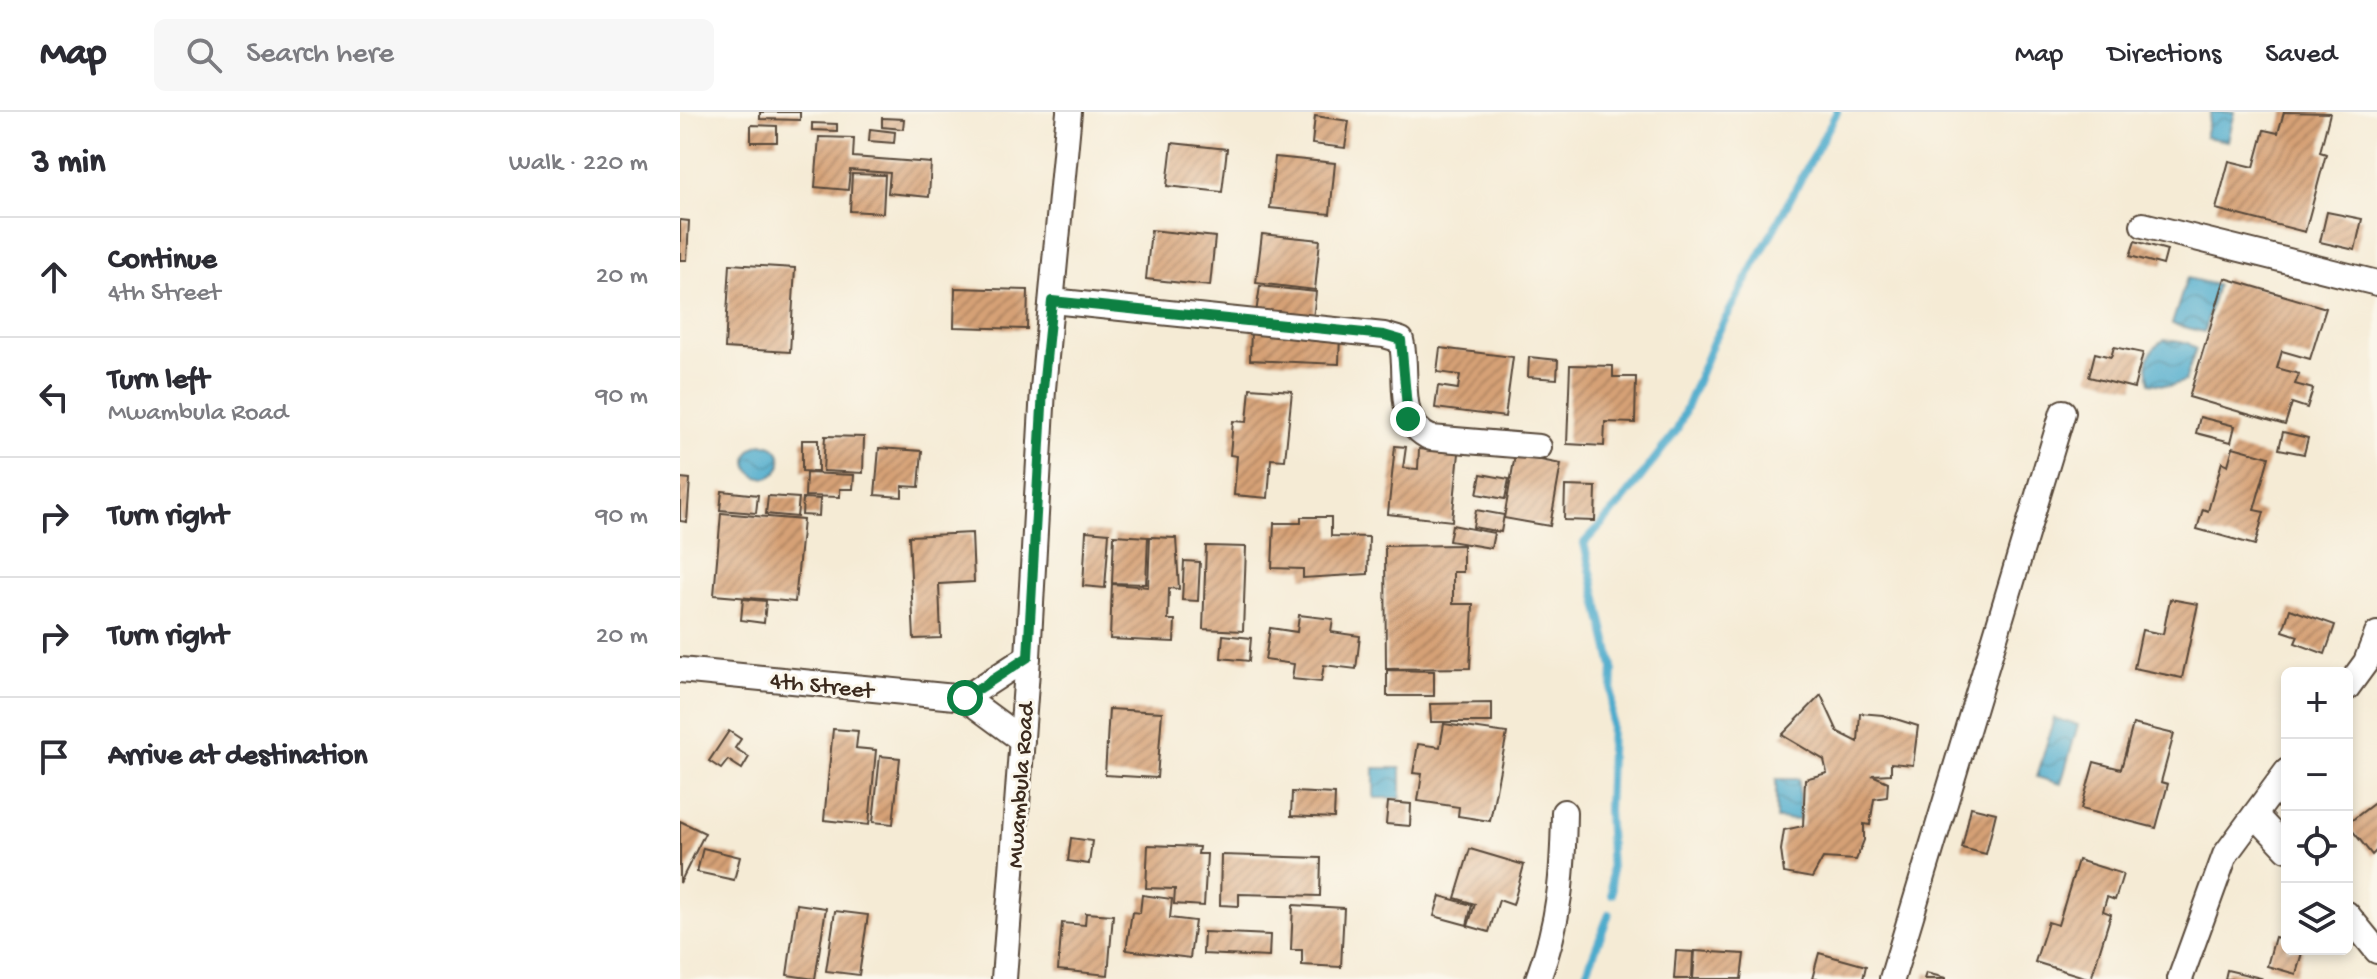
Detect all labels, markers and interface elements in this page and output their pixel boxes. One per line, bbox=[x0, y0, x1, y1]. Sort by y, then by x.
search box bbox=[154, 19, 714, 91]
text: Map bbox=[40, 33, 106, 77]
icon: search bbox=[182, 33, 226, 77]
text: Search here bbox=[246, 38, 394, 73]
text: Map bbox=[2015, 39, 2063, 72]
text: Directions bbox=[2107, 39, 2221, 72]
text: Saved bbox=[2265, 39, 2337, 72]
text: 3 min bbox=[32, 144, 105, 184]
text: Walk · 220 m bbox=[509, 149, 648, 180]
text: Continue bbox=[108, 244, 217, 279]
icon: ahead bbox=[32, 255, 76, 299]
text: 20 m bbox=[596, 262, 648, 293]
text: 4th Street bbox=[108, 279, 220, 310]
text: Turn left bbox=[108, 364, 209, 399]
icon: left bbox=[32, 375, 76, 419]
text: 90 m bbox=[596, 382, 648, 413]
text: Mwambula Road bbox=[108, 399, 288, 430]
route end bbox=[1390, 401, 1426, 437]
icon: right bbox=[32, 495, 76, 539]
text: Turn right bbox=[108, 500, 228, 535]
text: 90 m bbox=[596, 502, 648, 533]
icon: right bbox=[32, 615, 76, 659]
text: Turn right bbox=[108, 620, 228, 655]
text: 20 m bbox=[596, 622, 648, 653]
map controls bbox=[2281, 667, 2353, 955]
button: + bbox=[2281, 667, 2353, 739]
street label: 4th Street bbox=[769, 668, 877, 708]
route start bbox=[947, 680, 983, 716]
street label: Mwambula Road bbox=[1002, 699, 1043, 869]
icon: arrive bbox=[32, 735, 76, 779]
button: − bbox=[2281, 739, 2353, 811]
text: Arrive at destination bbox=[108, 740, 368, 775]
button: locate bbox=[2281, 811, 2353, 883]
button: layers bbox=[2281, 883, 2353, 955]

